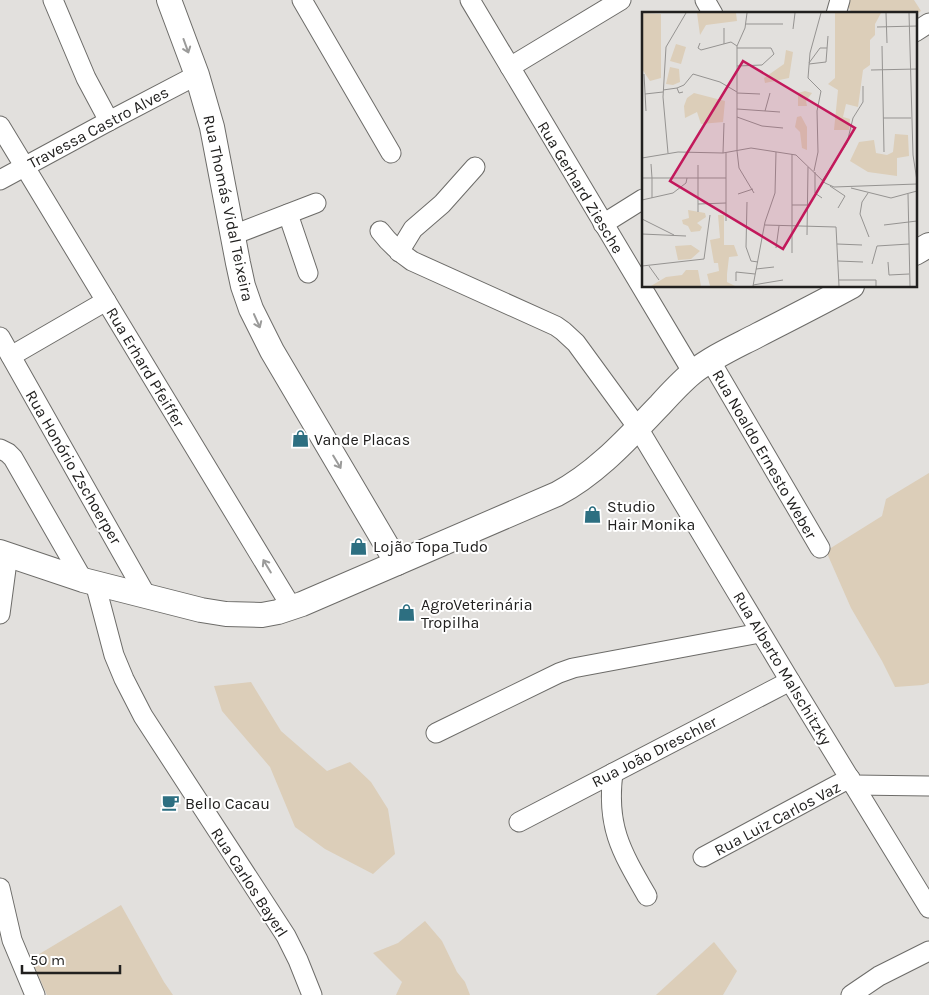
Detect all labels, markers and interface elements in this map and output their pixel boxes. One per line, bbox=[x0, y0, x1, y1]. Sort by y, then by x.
inset map bbox=[642, 12, 916, 288]
one-way arrow bbox=[182, 37, 191, 53]
street label: Travessa Castro Alves bbox=[25, 82, 172, 173]
street label: Rua Thomás Vidal Teixeira bbox=[199, 113, 258, 303]
street label: Rua Gerhard Ziesche bbox=[534, 118, 628, 257]
street label: Rua Erhard Pfeiffer bbox=[102, 304, 189, 431]
one-way arrow bbox=[252, 313, 262, 328]
street label: Rua Noaldo Ernesto Weber bbox=[708, 366, 821, 542]
street label: Rua Honório Zschoerper bbox=[22, 387, 126, 548]
shop icon: Vande Placas bbox=[290, 429, 310, 449]
place label: Vande Placas bbox=[314, 430, 410, 449]
one-way arrow bbox=[333, 454, 343, 469]
place label: Studio Hair Monika bbox=[607, 497, 695, 534]
shop icon: Studio Hair Monika bbox=[583, 505, 603, 525]
shop icon: Lojão Topa Tudo bbox=[349, 536, 369, 556]
place label: Lojão Topa Tudo bbox=[373, 537, 488, 556]
one-way arrow bbox=[261, 560, 271, 574]
street label: Rua Alberto Malschitzky bbox=[729, 588, 836, 749]
place label: AgroVeterinária Tropilha bbox=[421, 595, 533, 632]
shop icon: AgroVeterinária Tropilha bbox=[397, 603, 417, 623]
street label: Rua João Dreschler bbox=[588, 712, 720, 791]
street label: Rua Luiz Carlos Vaz bbox=[711, 777, 844, 860]
cafe icon: Bello Cacau bbox=[161, 793, 181, 813]
place label: Bello Cacau bbox=[185, 794, 270, 813]
street label: Rua Carlos Bayerl bbox=[207, 824, 292, 941]
scale bar bbox=[22, 942, 120, 974]
text: 50 m bbox=[30, 951, 65, 969]

